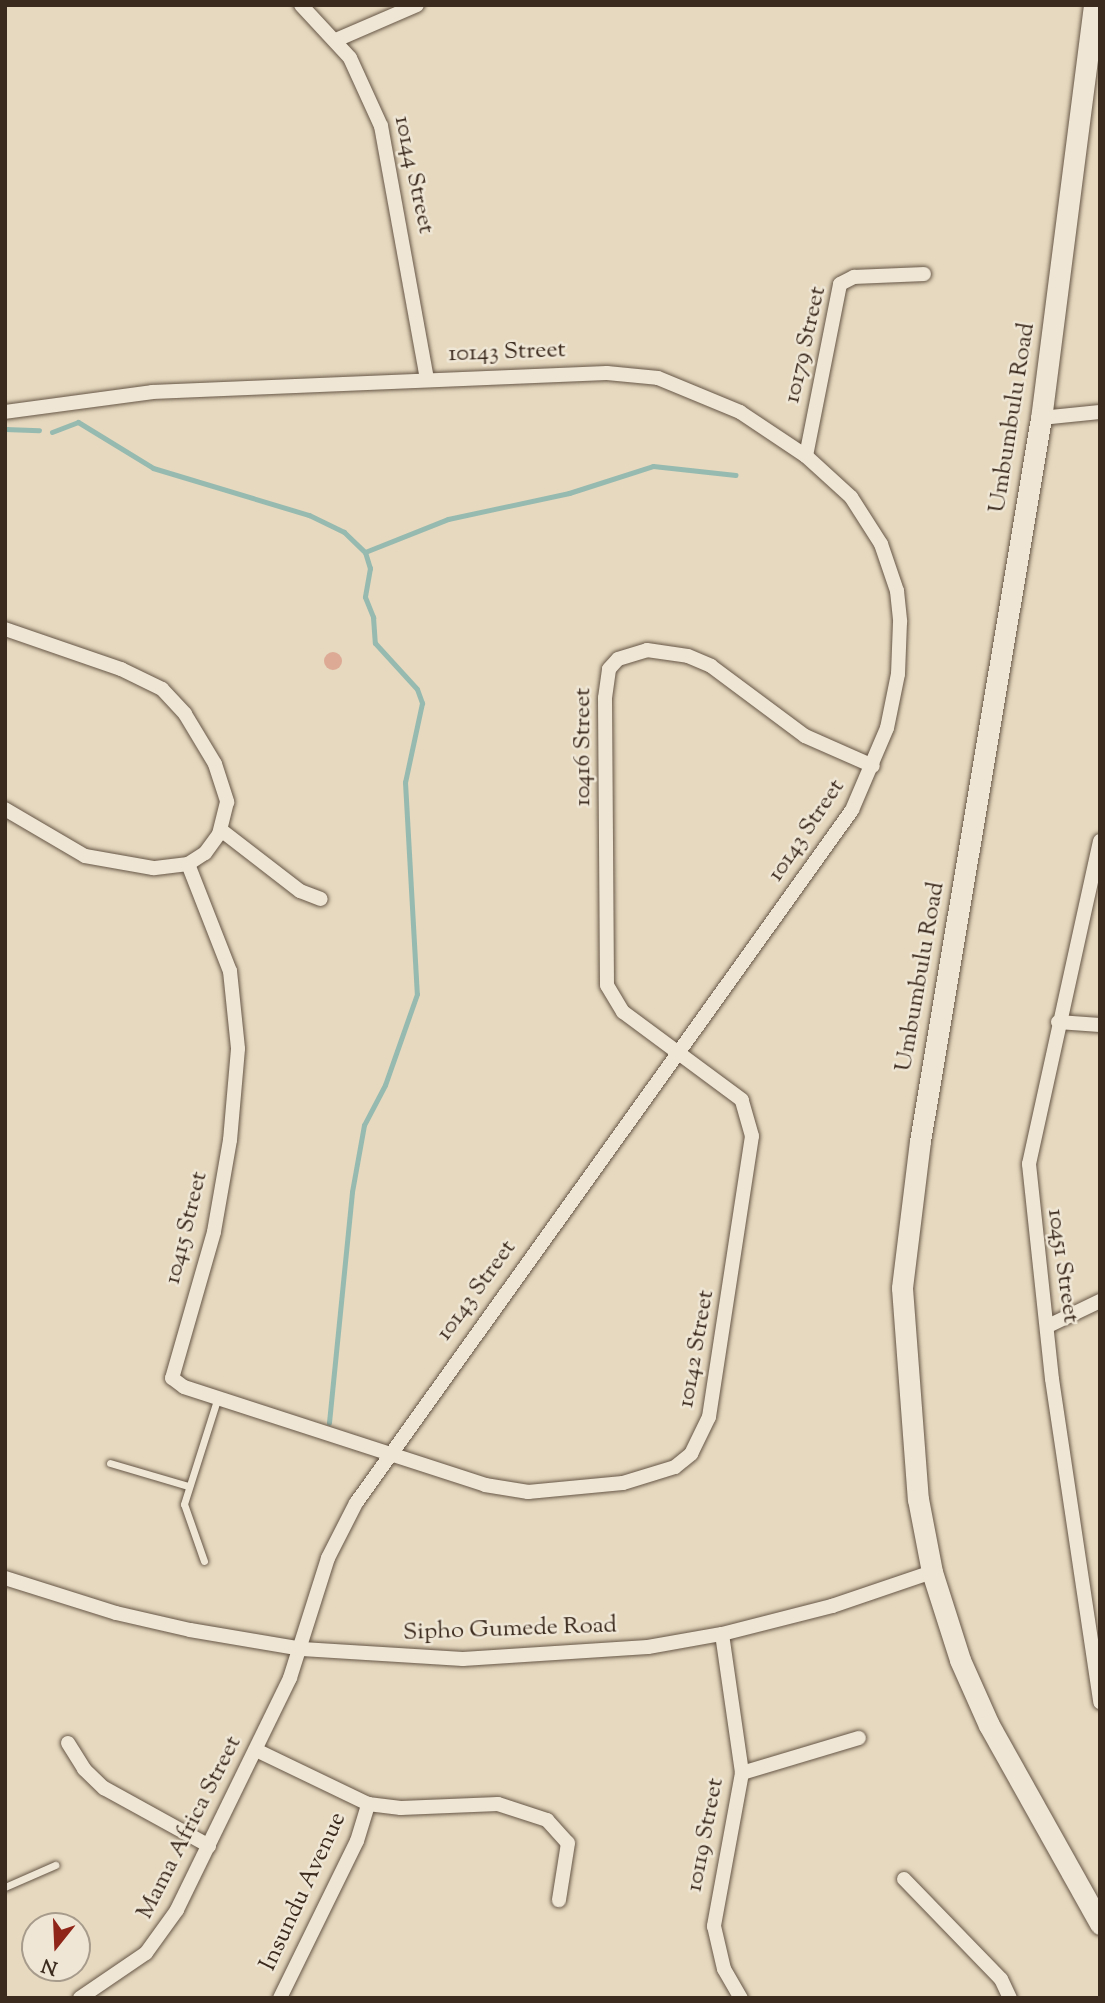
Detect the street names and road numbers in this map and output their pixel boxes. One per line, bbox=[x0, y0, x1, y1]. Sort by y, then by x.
street label: 10144 Street bbox=[386, 113, 440, 237]
street label: 10179 Street bbox=[779, 284, 833, 406]
street label: Umbumbulu Road bbox=[984, 321, 1042, 515]
street label: 10143 Street bbox=[448, 337, 566, 369]
street label: 10416 Street bbox=[570, 688, 598, 806]
street label: 10143 Street bbox=[762, 774, 852, 888]
street label: Umbumbulu Road bbox=[890, 880, 952, 1074]
street label: 10415 Street bbox=[159, 1169, 215, 1287]
street label: 10451 Street bbox=[1040, 1207, 1084, 1325]
street label: 10143 Street bbox=[431, 1235, 523, 1347]
street label: 10142 Street bbox=[672, 1288, 722, 1410]
street label: Sipho Gumede Road bbox=[403, 1612, 617, 1648]
street label: Mama Africa Street bbox=[131, 1732, 249, 1924]
street label: 10119 Street bbox=[681, 1776, 731, 1894]
street label: Insundu Avenue bbox=[255, 1808, 353, 1976]

